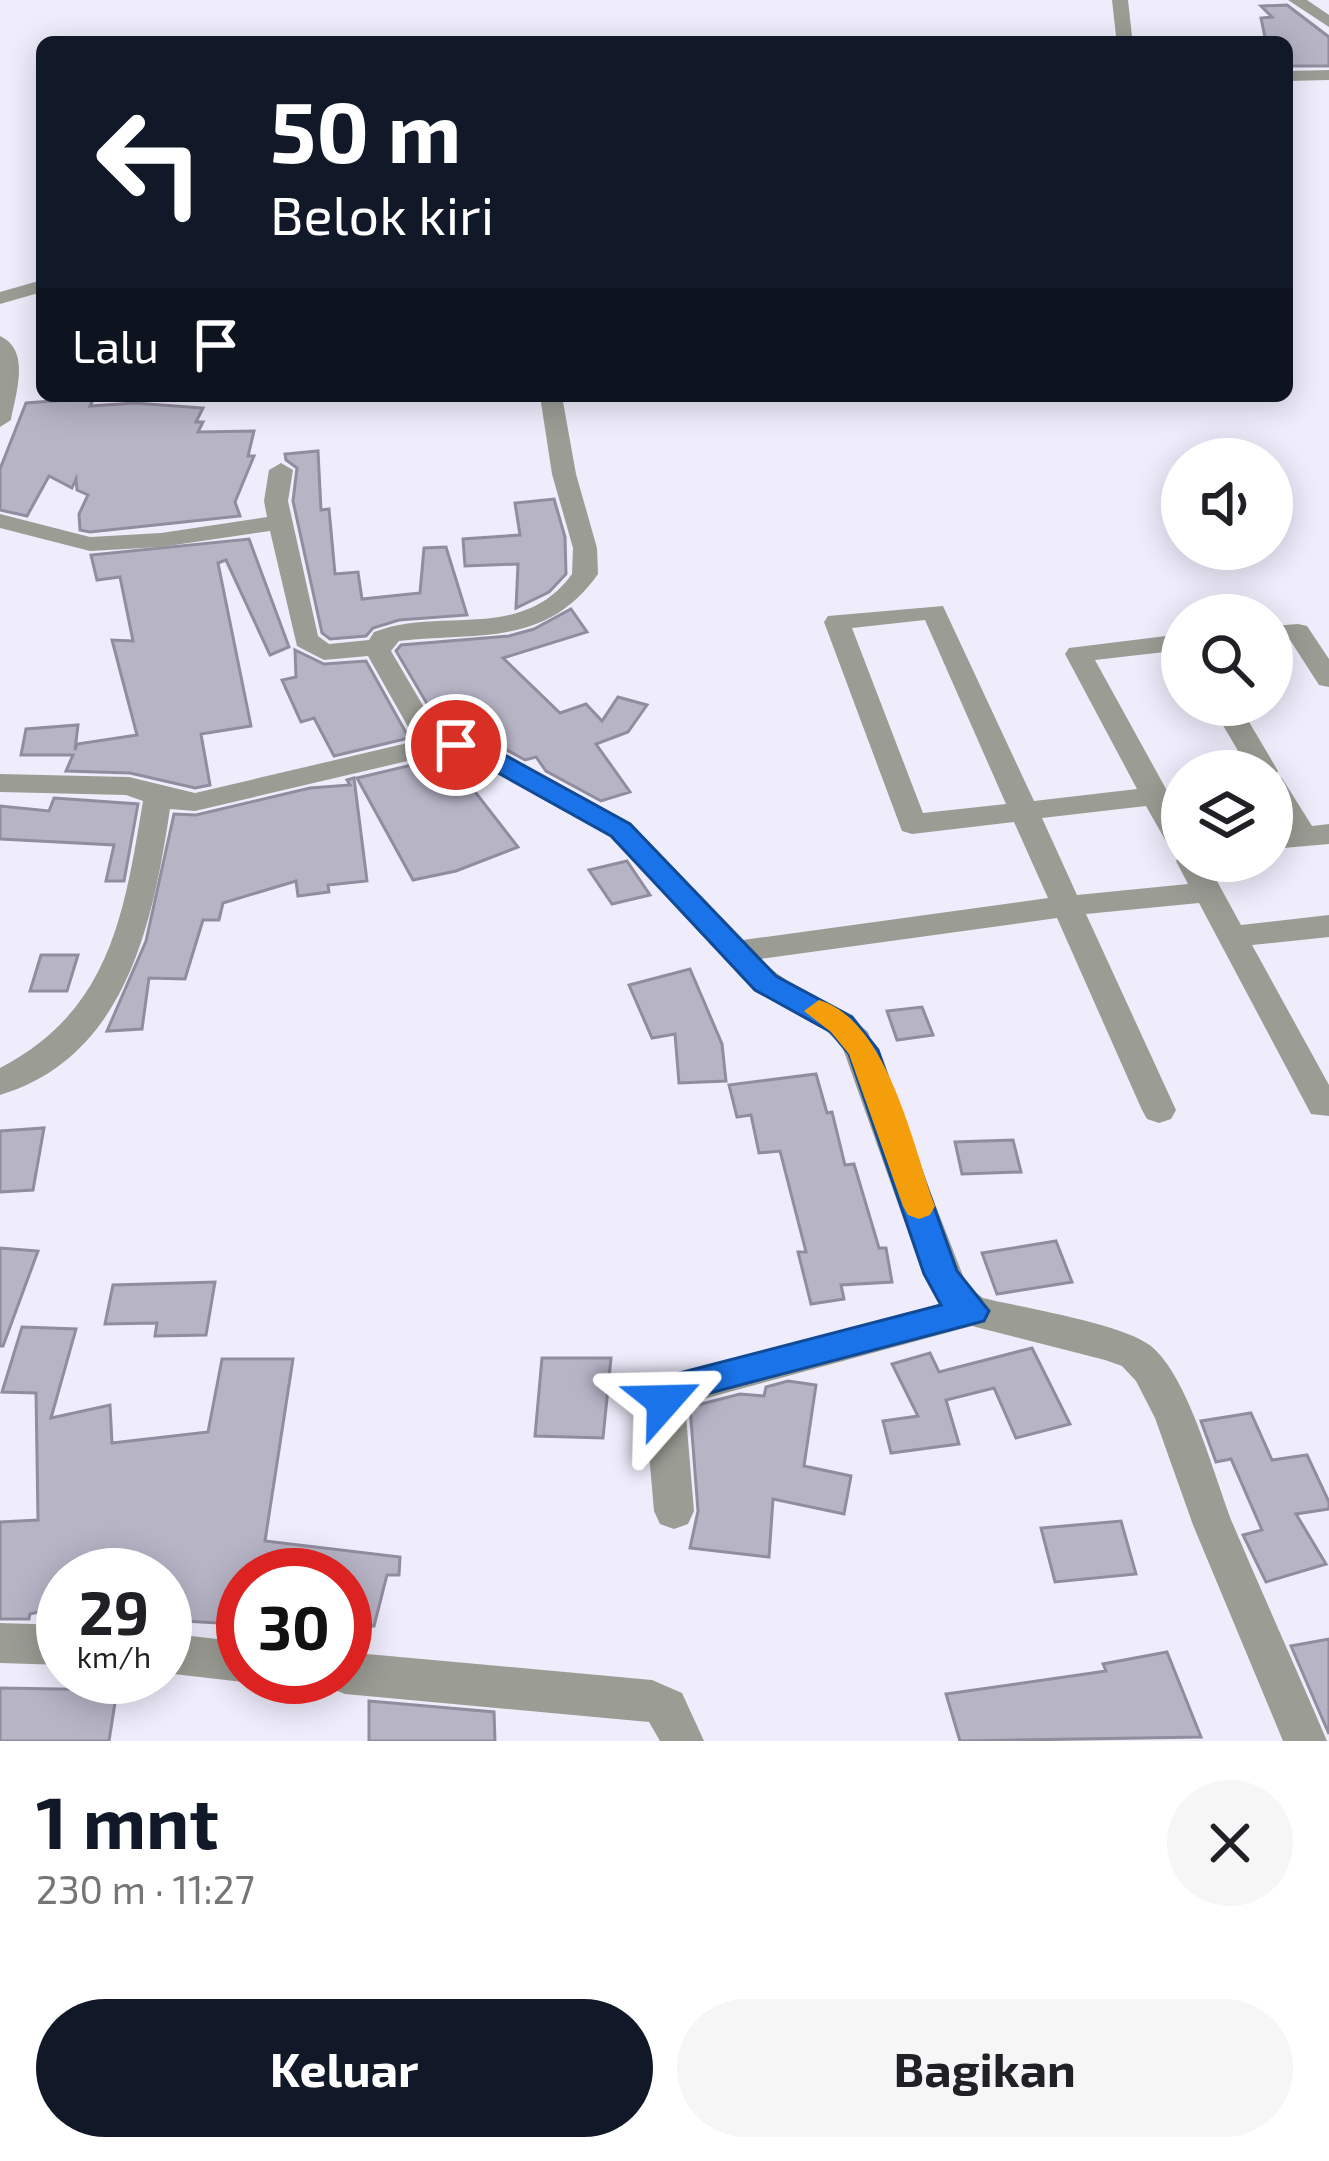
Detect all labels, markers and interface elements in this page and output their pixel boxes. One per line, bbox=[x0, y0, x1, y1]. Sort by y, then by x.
text: 50 m bbox=[270, 79, 462, 180]
icon: left bbox=[72, 84, 228, 240]
text: Belok kiri bbox=[270, 181, 494, 246]
icon: arrive bbox=[183, 312, 249, 378]
text: Lalu bbox=[72, 318, 159, 372]
map controls bbox=[1161, 438, 1293, 882]
button: sound bbox=[1161, 438, 1293, 570]
button: search bbox=[1161, 594, 1293, 726]
pin bbox=[405, 694, 507, 796]
icon: arrive bbox=[423, 712, 489, 778]
button: layers bbox=[1161, 750, 1293, 882]
position arrow bbox=[601, 1338, 727, 1464]
speed limit sign: 30 bbox=[216, 1548, 372, 1704]
text: 29 bbox=[79, 1575, 149, 1647]
text: km/h bbox=[77, 1638, 151, 1674]
text: 1 mnt bbox=[36, 1777, 219, 1863]
button: close bbox=[1167, 1780, 1293, 1906]
text: 230 m · 11:27 bbox=[36, 1865, 255, 1912]
button: Keluar bbox=[36, 1999, 653, 2137]
button: Bagikan bbox=[677, 1999, 1293, 2137]

